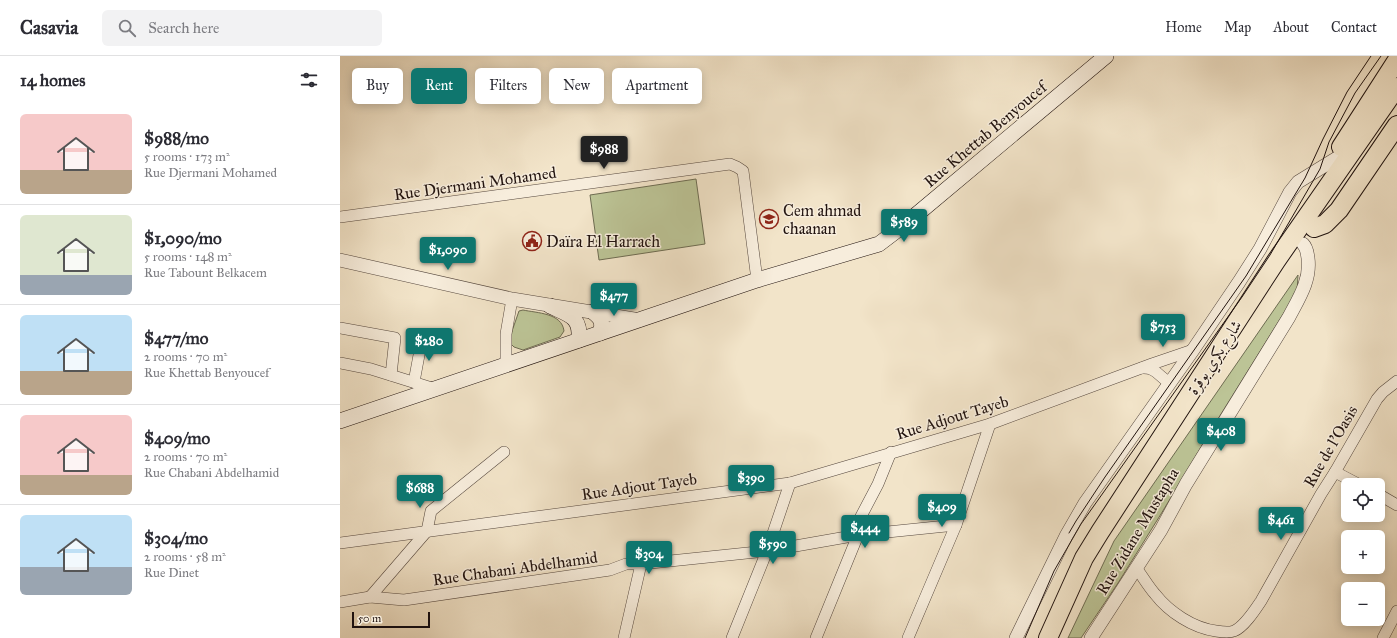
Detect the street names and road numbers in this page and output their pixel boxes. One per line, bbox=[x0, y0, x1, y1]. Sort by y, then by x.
street label: Rue Khettab Benyoucef bbox=[920, 76, 1053, 191]
street label: Rue Djermani Mohamed bbox=[393, 163, 557, 204]
street label: شارع بكري بوقرة bbox=[1183, 316, 1249, 400]
street label: Rue Adjout Tayeb bbox=[894, 391, 1011, 444]
street label: Rue de l'Oasis bbox=[1299, 402, 1362, 491]
street label: Rue Zidane Mustapha bbox=[1092, 464, 1183, 598]
street label: Rue Adjout Tayeb bbox=[580, 469, 698, 504]
street label: Rue Chabani Abdelhamid bbox=[431, 548, 599, 589]

